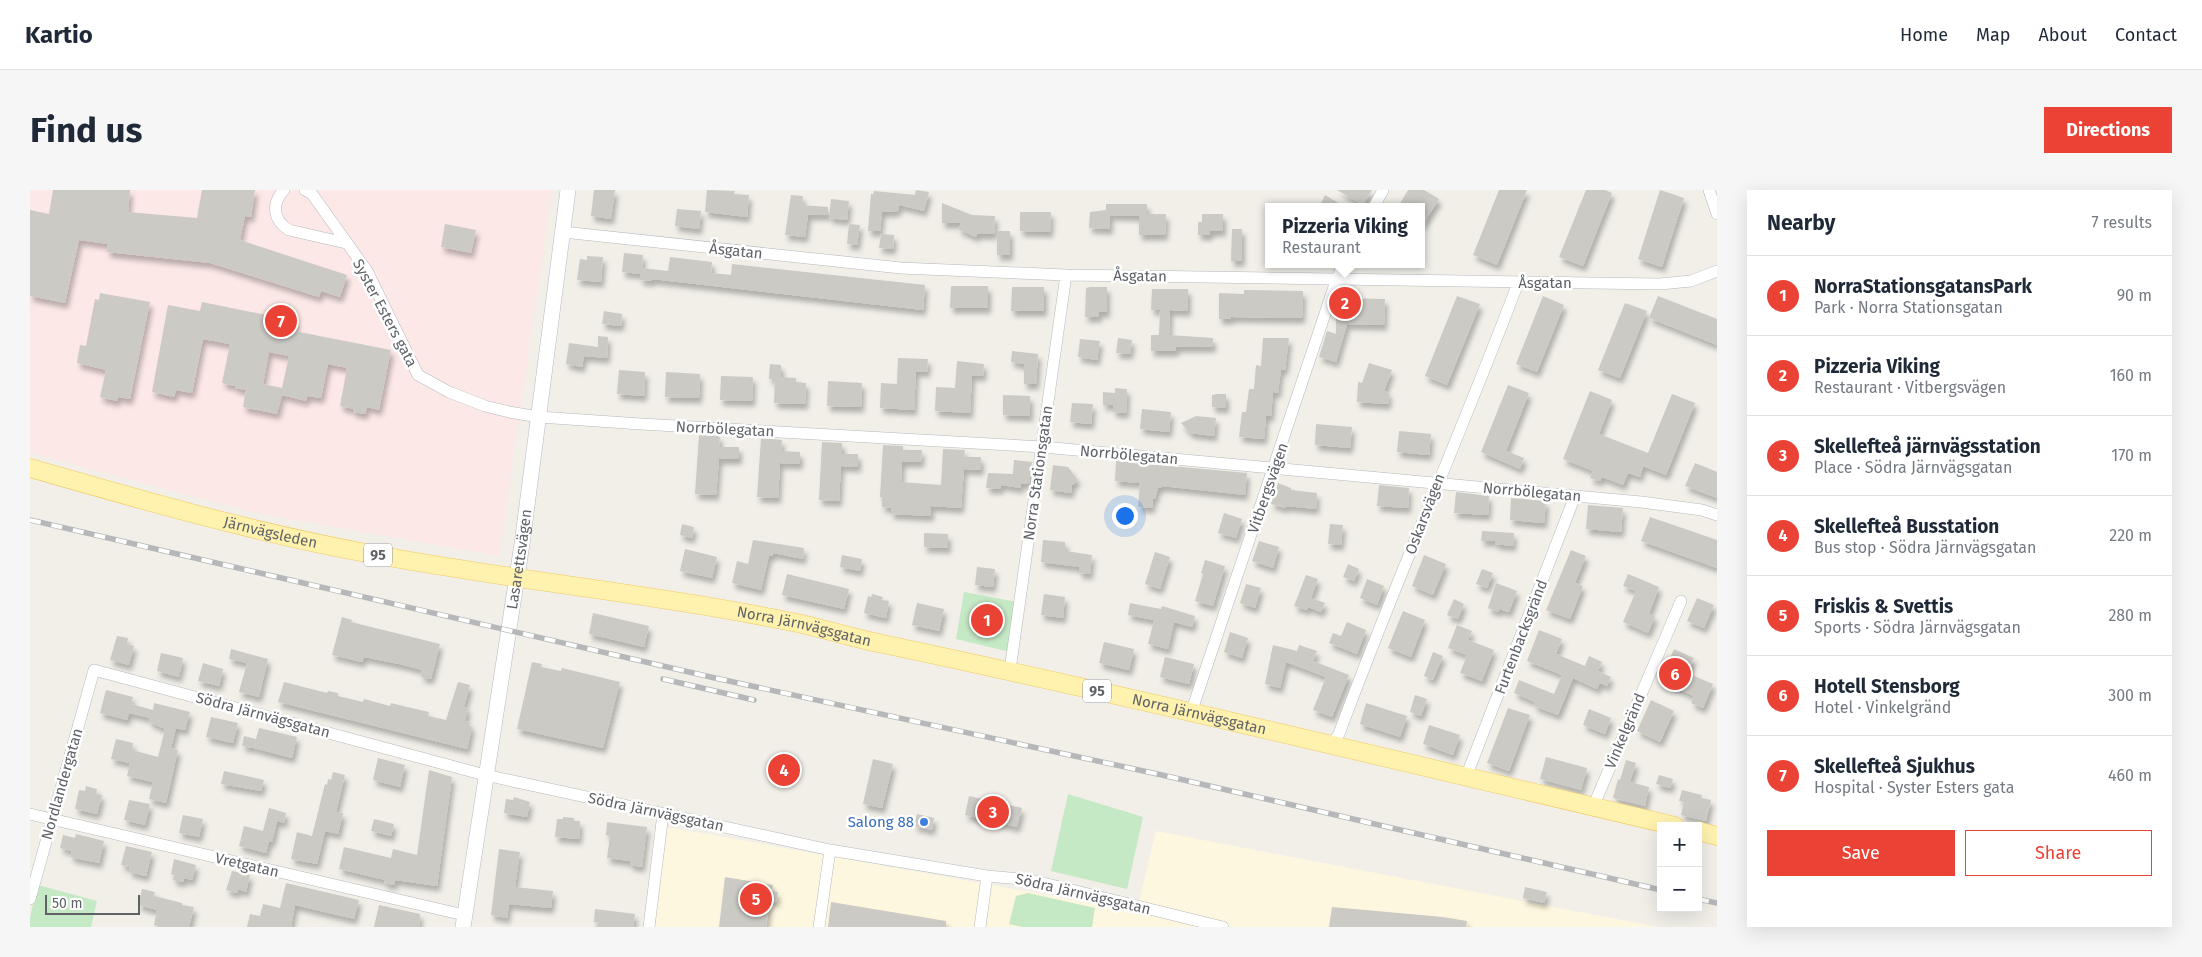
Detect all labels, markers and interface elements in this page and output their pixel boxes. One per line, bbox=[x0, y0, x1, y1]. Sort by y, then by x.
text: Kartio bbox=[25, 21, 93, 49]
text: Home bbox=[1900, 24, 1948, 46]
text: Map bbox=[1976, 24, 2010, 46]
text: About bbox=[2038, 24, 2087, 46]
text: Contact bbox=[2115, 24, 2177, 46]
button: Directions bbox=[2044, 107, 2172, 153]
text: Find us bbox=[30, 109, 142, 151]
popup bbox=[1265, 203, 1425, 268]
text: Nearby bbox=[1767, 210, 1835, 236]
text: 7 results bbox=[2092, 213, 2152, 232]
text: Pizzeria Viking bbox=[1282, 215, 1408, 238]
text: Restaurant bbox=[1282, 238, 1361, 257]
street label: Åsgatan bbox=[708, 239, 764, 263]
street label: Syster Esters gata bbox=[349, 256, 421, 370]
street label: Åsgatan bbox=[1113, 267, 1167, 285]
street label: Åsgatan bbox=[1518, 274, 1572, 292]
text: NorraStationsgatansPark bbox=[1814, 275, 2032, 298]
pin: 2 bbox=[1329, 284, 1361, 322]
text: 1 bbox=[1779, 286, 1787, 305]
text: 90 m bbox=[2117, 286, 2152, 305]
text: Park · Norra Stationsgatan bbox=[1814, 298, 2003, 317]
pin: 7 bbox=[265, 302, 297, 340]
text: Pizzeria Viking bbox=[1814, 355, 1940, 378]
text: 2 bbox=[1779, 366, 1787, 385]
text: 160 m bbox=[2110, 366, 2152, 385]
text: Restaurant · Vitbergsvägen bbox=[1814, 378, 2006, 397]
street label: Norra Stationsgatan bbox=[1020, 404, 1056, 542]
street label: Norrbölegatan bbox=[675, 417, 775, 441]
text: Skellefteå järnvägsstation bbox=[1814, 435, 2041, 458]
street label: Vitbergsvägen bbox=[1244, 440, 1292, 536]
street label: Norrbölegatan bbox=[1079, 442, 1179, 468]
text: 3 bbox=[1779, 446, 1787, 465]
text: 170 m bbox=[2111, 446, 2152, 465]
text: Place · Södra Järnvägsgatan bbox=[1814, 458, 2012, 477]
street label: Oskarsvägen bbox=[1401, 471, 1449, 557]
street label: Norrbölegatan bbox=[1482, 479, 1582, 505]
your location bbox=[1112, 503, 1138, 529]
street label: Lasarettsvägen bbox=[503, 508, 535, 611]
street label: Järnvägsleden bbox=[222, 513, 319, 552]
text: Skellefteå Busstation bbox=[1814, 515, 1999, 538]
text: 4 bbox=[1778, 526, 1788, 545]
text: 220 m bbox=[2109, 526, 2152, 545]
text: Bus stop · Södra Järnvägsgatan bbox=[1814, 538, 2036, 557]
road number: 95 bbox=[364, 544, 392, 566]
street label: Furtenbacksgränd bbox=[1491, 577, 1551, 697]
text: Friskis & Svettis bbox=[1814, 595, 1953, 618]
pin: 1 bbox=[971, 601, 1003, 639]
street label: Norra Järnvägsgatan bbox=[735, 603, 873, 650]
text: 5 bbox=[1779, 606, 1787, 625]
text: 280 m bbox=[2108, 606, 2152, 625]
text: Sports · Södra Järnvägsgatan bbox=[1814, 618, 2021, 637]
pin: 6 bbox=[1659, 655, 1691, 693]
text: Hotell Stensborg bbox=[1814, 675, 1960, 698]
road number: 95 bbox=[1083, 680, 1111, 702]
text: 6 bbox=[1778, 686, 1788, 705]
text: 300 m bbox=[2108, 686, 2152, 705]
street label: Södra Järnvägsgatan bbox=[194, 688, 332, 742]
street label: Norra Järnvägsgatan bbox=[1130, 690, 1268, 738]
street label: Vinkelgränd bbox=[1601, 690, 1649, 772]
text: Hotel · Vinkelgränd bbox=[1814, 698, 1951, 717]
street label: Nordlandergatan bbox=[37, 726, 87, 842]
pin: 4 bbox=[768, 751, 800, 789]
text: Skellefteå Sjukhus bbox=[1814, 755, 1975, 778]
text: 7 bbox=[1779, 766, 1787, 785]
text: 460 m bbox=[2108, 766, 2152, 785]
text: Hospital · Syster Esters gata bbox=[1814, 778, 2014, 797]
street label: Södra Järnvägsgatan bbox=[586, 789, 726, 835]
pin: 3 bbox=[977, 793, 1009, 831]
place label: Salong 88 bbox=[848, 813, 914, 831]
marker: Salong 88 bbox=[918, 816, 930, 828]
map controls bbox=[1657, 822, 1702, 912]
button: + bbox=[1657, 822, 1702, 867]
button: Save bbox=[1767, 830, 1955, 876]
button: Share bbox=[1965, 830, 2152, 876]
street label: Vretgatan bbox=[213, 849, 281, 881]
button: − bbox=[1657, 867, 1702, 912]
street label: Södra Järnvägsgatan bbox=[1014, 870, 1152, 918]
pin: 5 bbox=[740, 880, 772, 918]
scale bar bbox=[45, 892, 140, 915]
text: 50 m bbox=[52, 895, 83, 912]

